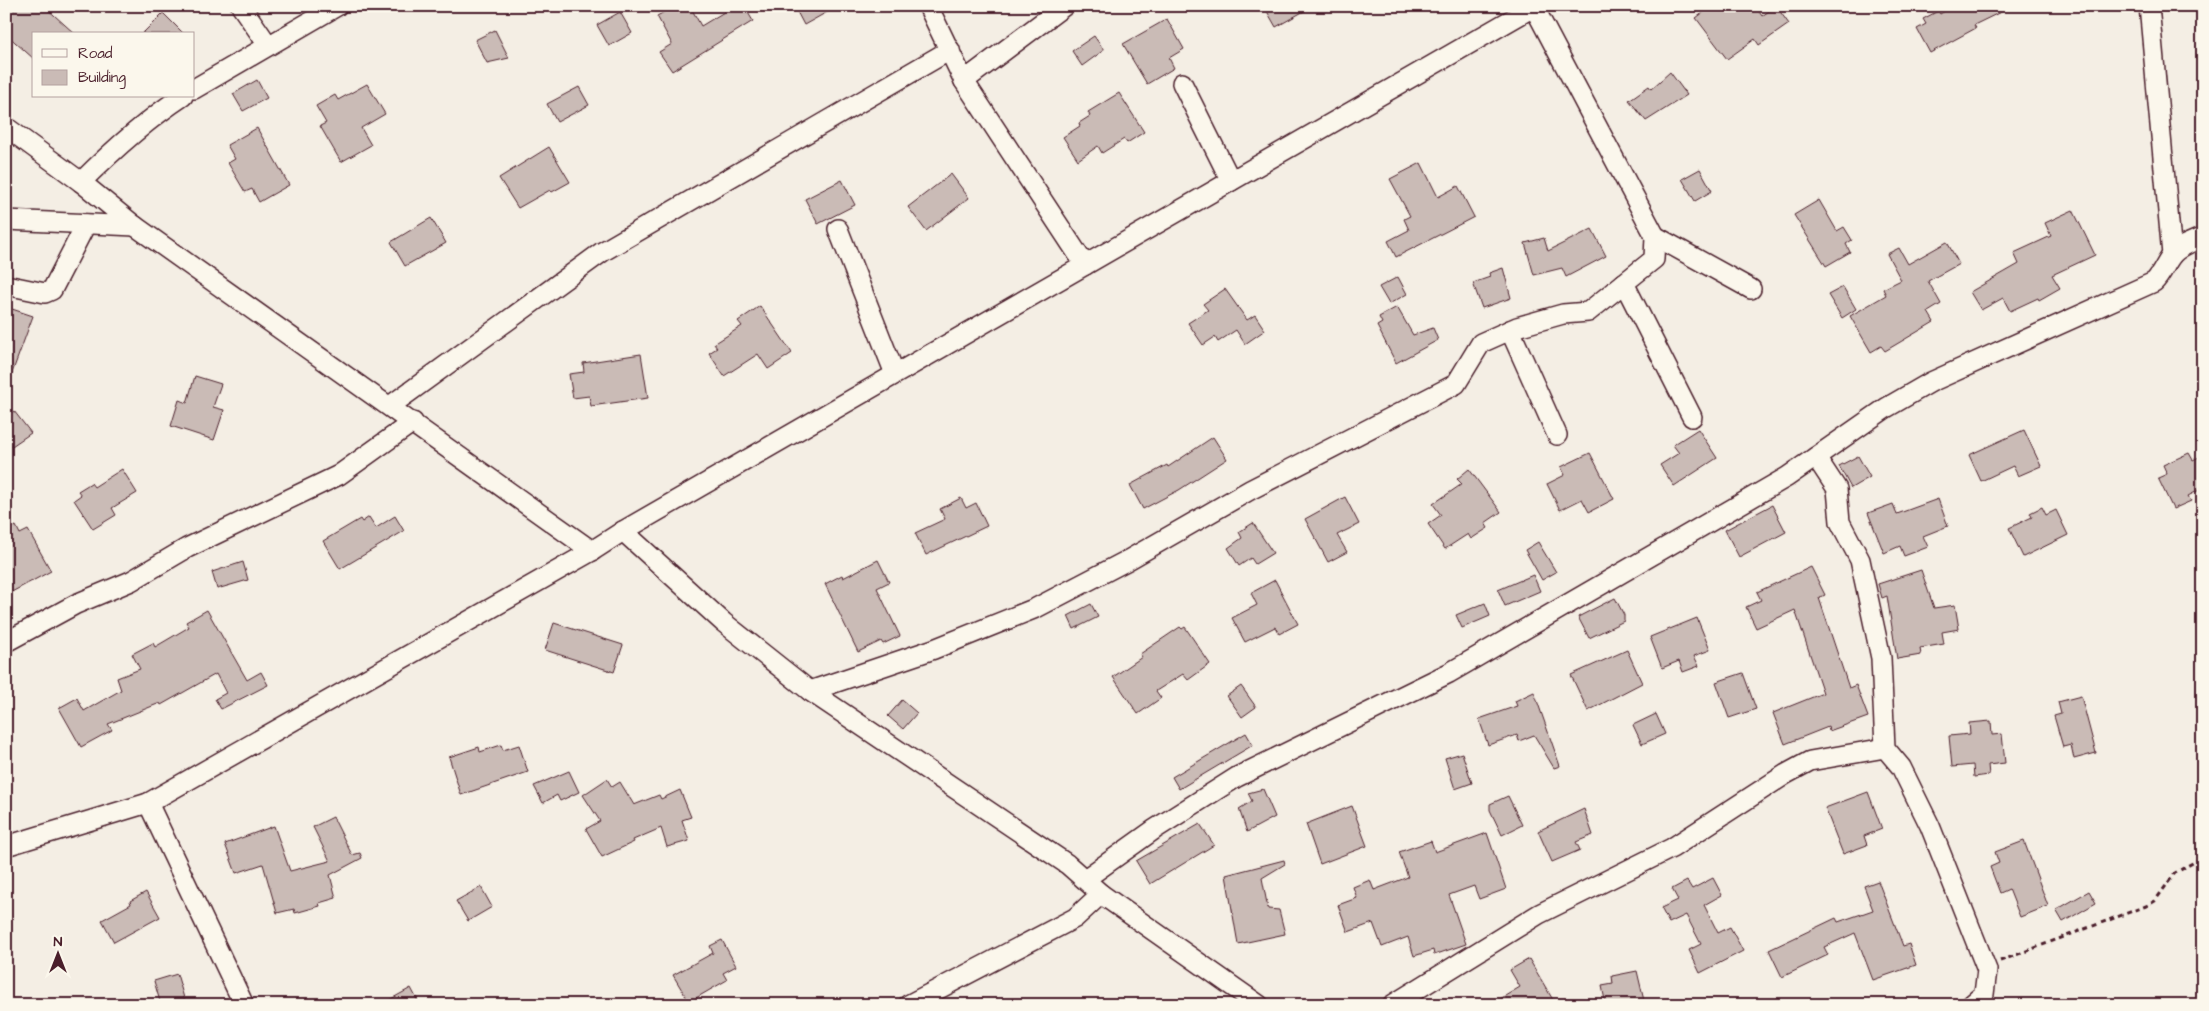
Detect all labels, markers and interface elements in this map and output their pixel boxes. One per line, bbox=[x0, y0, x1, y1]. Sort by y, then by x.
legend bbox=[32, 32, 195, 98]
text: Road bbox=[78, 43, 113, 64]
text: Building bbox=[78, 67, 126, 89]
north arrow bbox=[32, 928, 82, 978]
text: N bbox=[54, 932, 63, 952]

